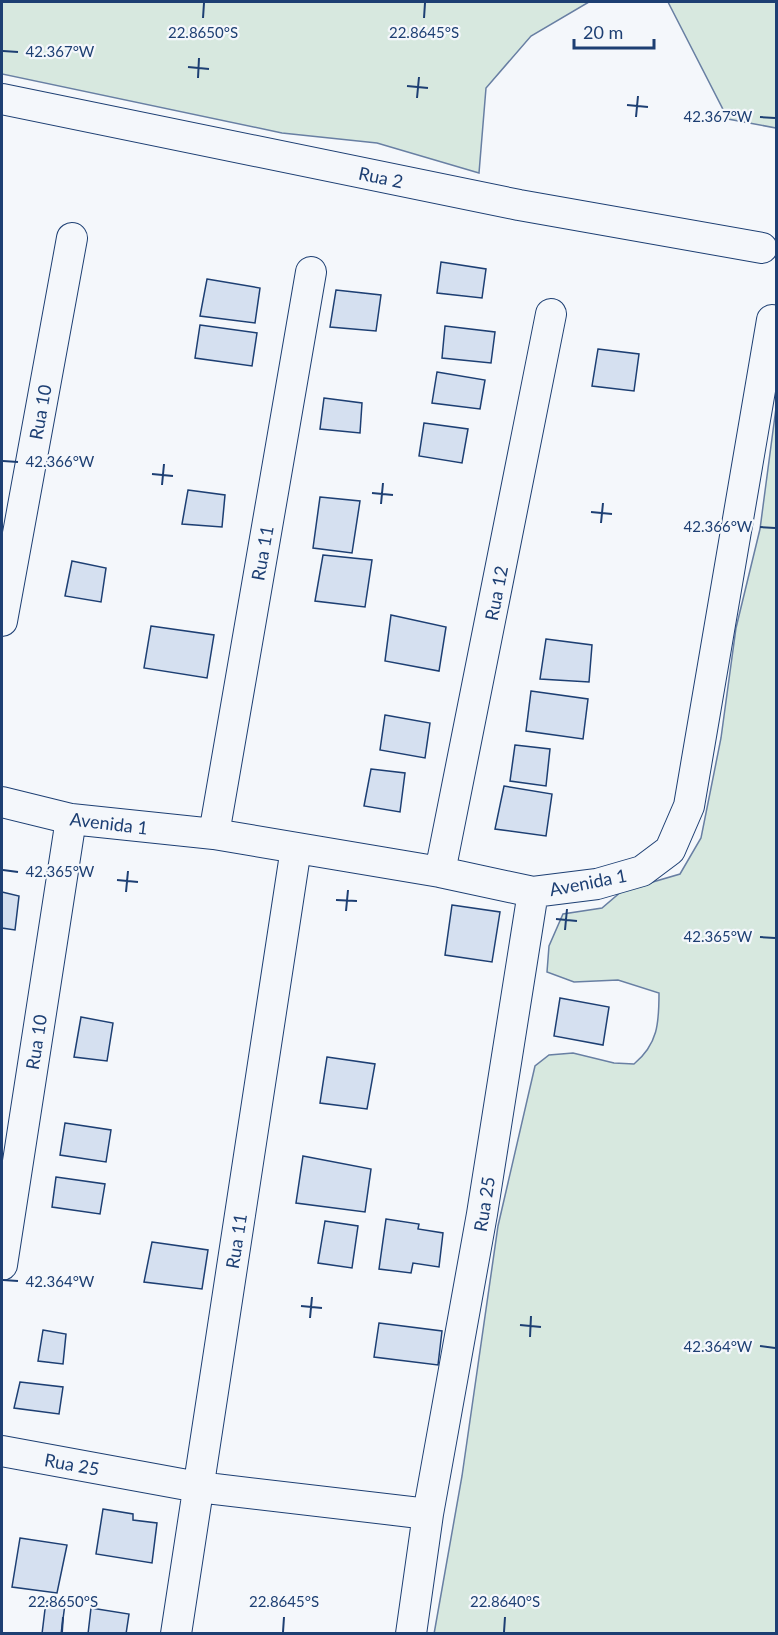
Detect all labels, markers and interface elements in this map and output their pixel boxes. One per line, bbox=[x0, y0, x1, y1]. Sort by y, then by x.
scale bar bbox=[574, 12, 654, 50]
text: 20 m bbox=[583, 21, 623, 43]
text: 22.8650°S bbox=[168, 23, 238, 41]
text: 22.8645°S bbox=[389, 23, 459, 41]
text: 42.367°W bbox=[26, 42, 95, 60]
text: 42.367°W bbox=[684, 107, 753, 125]
street label: Rua 2 bbox=[357, 162, 405, 192]
street label: Rua 10 bbox=[24, 383, 56, 441]
text: 42.366°W bbox=[26, 452, 95, 470]
text: 42.366°W bbox=[684, 517, 753, 535]
street label: Rua 11 bbox=[246, 524, 278, 582]
street label: Rua 12 bbox=[480, 564, 512, 622]
street label: Avenida 1 bbox=[69, 807, 149, 839]
text: 42.365°W bbox=[26, 862, 95, 880]
street label: Avenida 1 bbox=[547, 864, 629, 900]
text: 42.365°W bbox=[684, 927, 753, 945]
street label: Rua 10 bbox=[21, 1013, 51, 1071]
street label: Rua 25 bbox=[469, 1175, 499, 1233]
street label: Rua 11 bbox=[221, 1212, 251, 1270]
text: 42.364°W bbox=[26, 1272, 95, 1290]
text: 42.364°W bbox=[684, 1337, 753, 1355]
street label: Rua 25 bbox=[43, 1448, 101, 1480]
text: 22.8650°S bbox=[28, 1592, 98, 1610]
text: 22.8645°S bbox=[249, 1592, 319, 1610]
text: 22.8640°S bbox=[470, 1592, 540, 1610]

